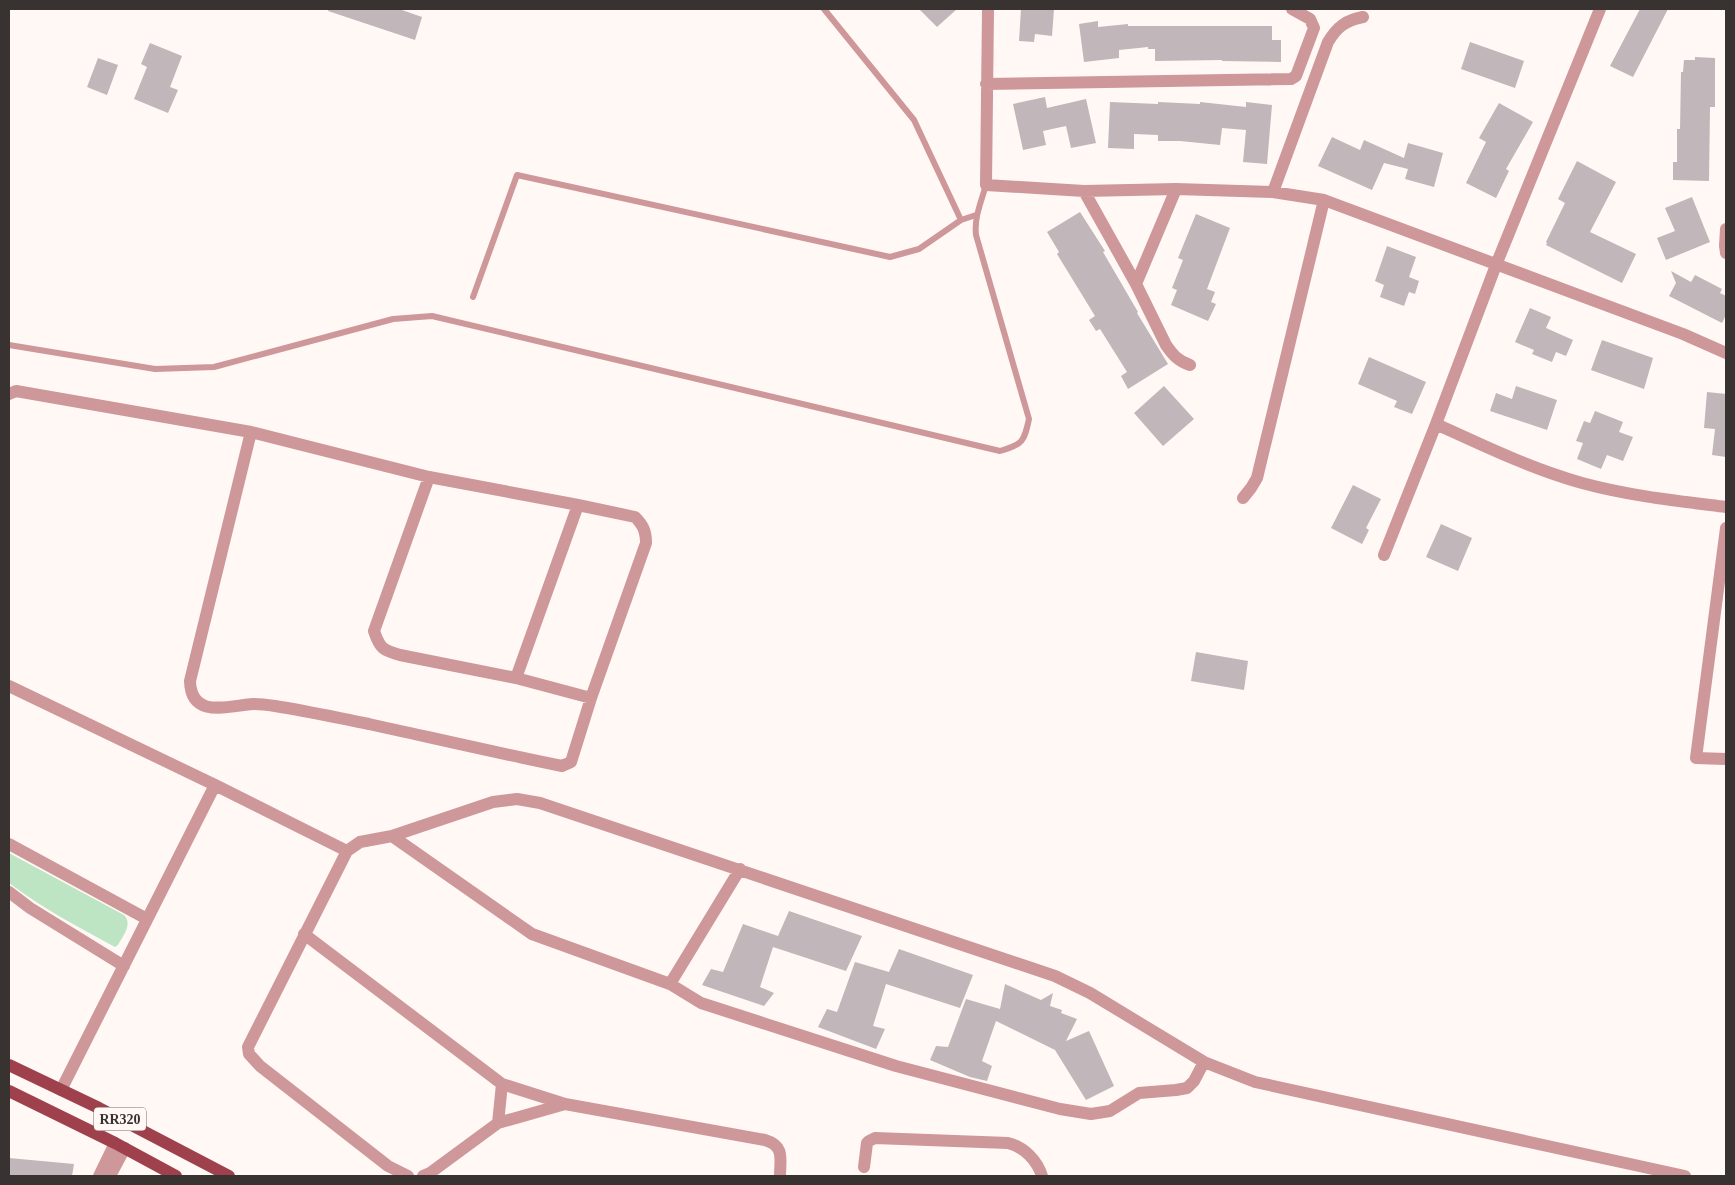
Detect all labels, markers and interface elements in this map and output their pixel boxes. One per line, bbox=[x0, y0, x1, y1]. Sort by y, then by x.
road number: RR320 bbox=[94, 1108, 146, 1130]

